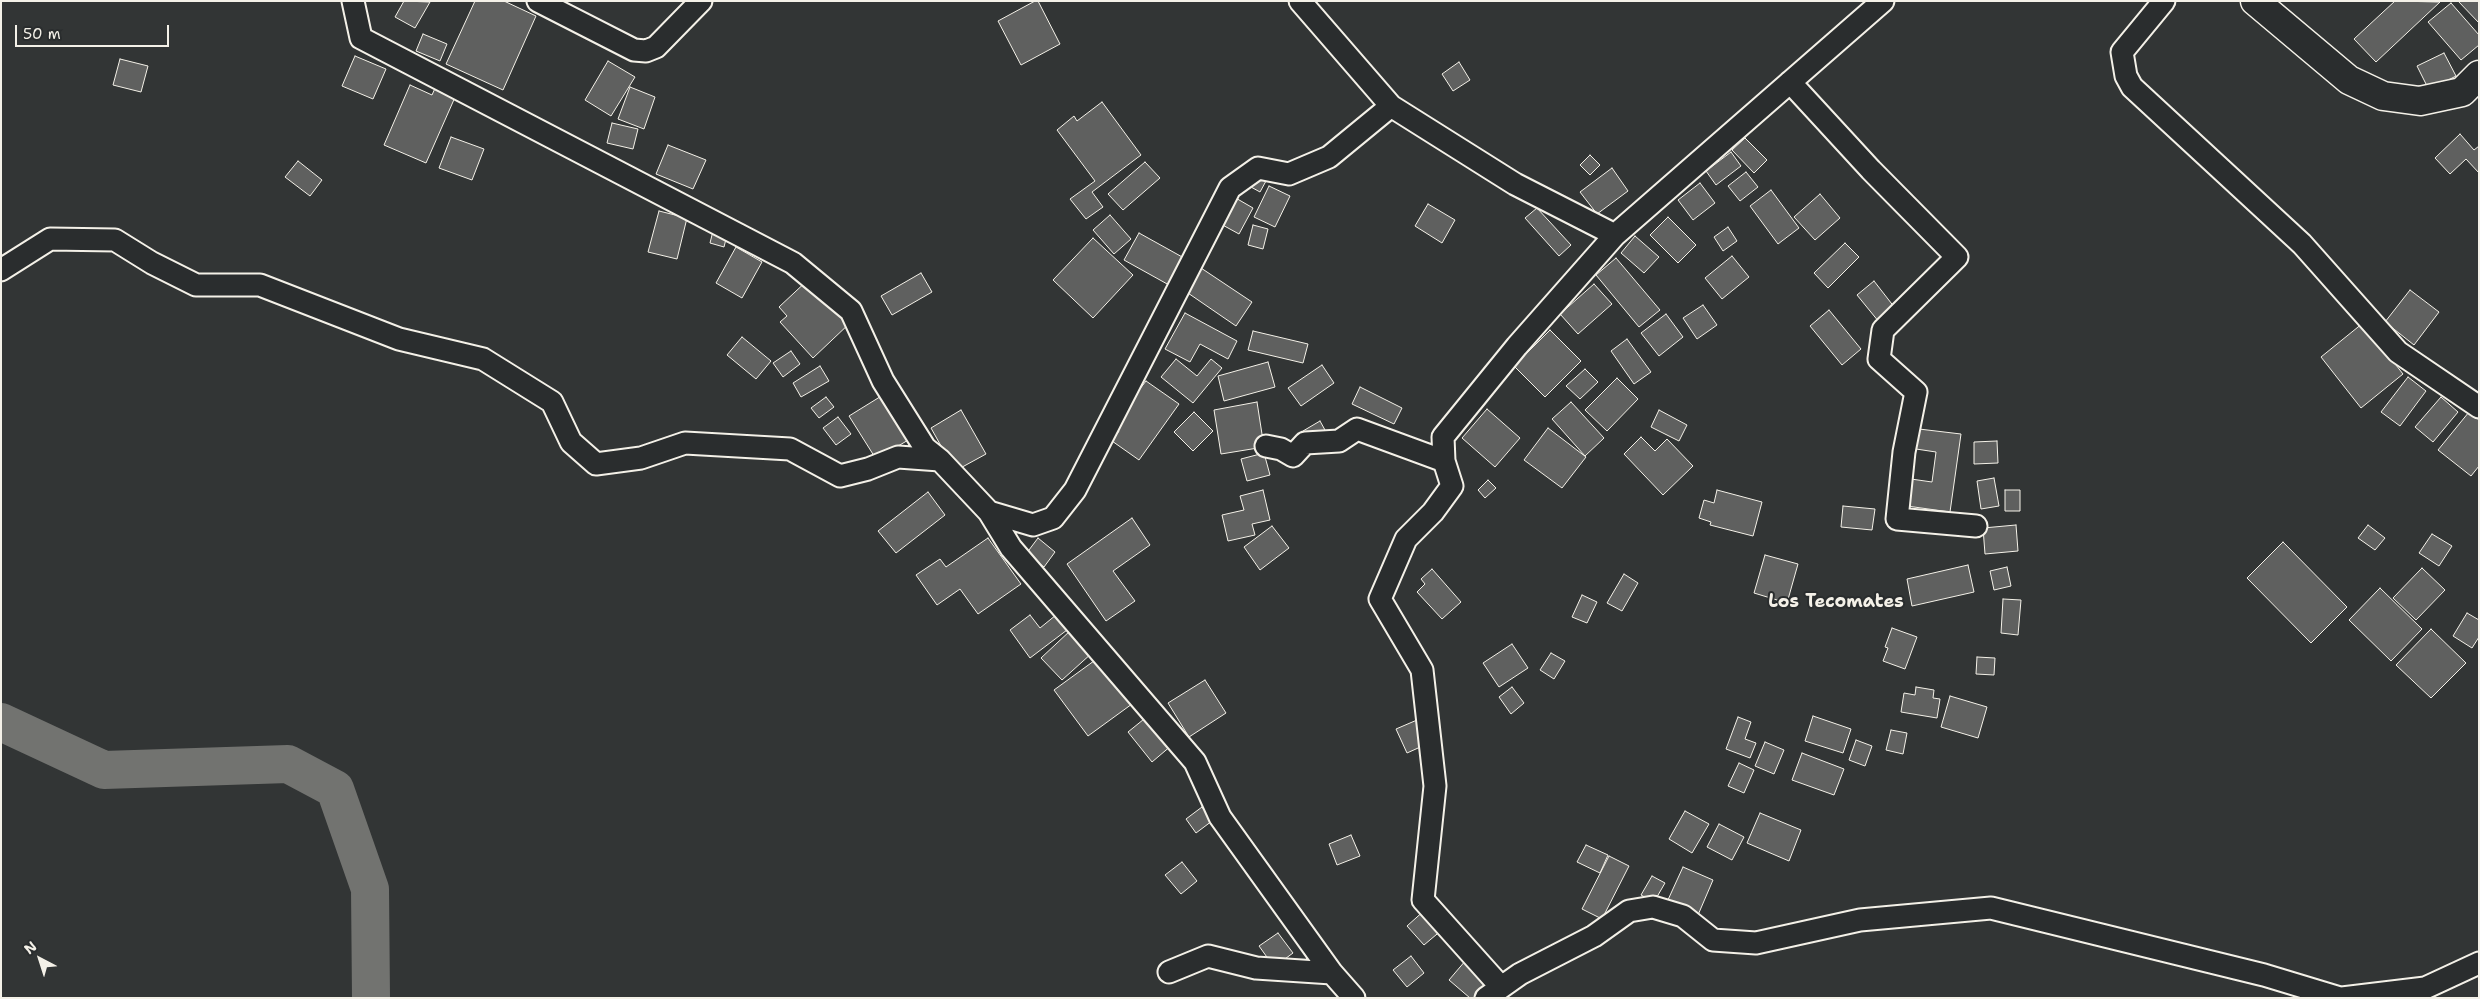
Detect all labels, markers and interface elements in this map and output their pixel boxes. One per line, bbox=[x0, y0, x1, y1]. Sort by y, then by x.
scale bar bbox=[18, 15, 171, 47]
text: 50 m bbox=[23, 24, 61, 44]
district label: Los Tecomates bbox=[1768, 591, 1904, 613]
north arrow bbox=[15, 934, 65, 984]
text: N bbox=[20, 937, 40, 958]

